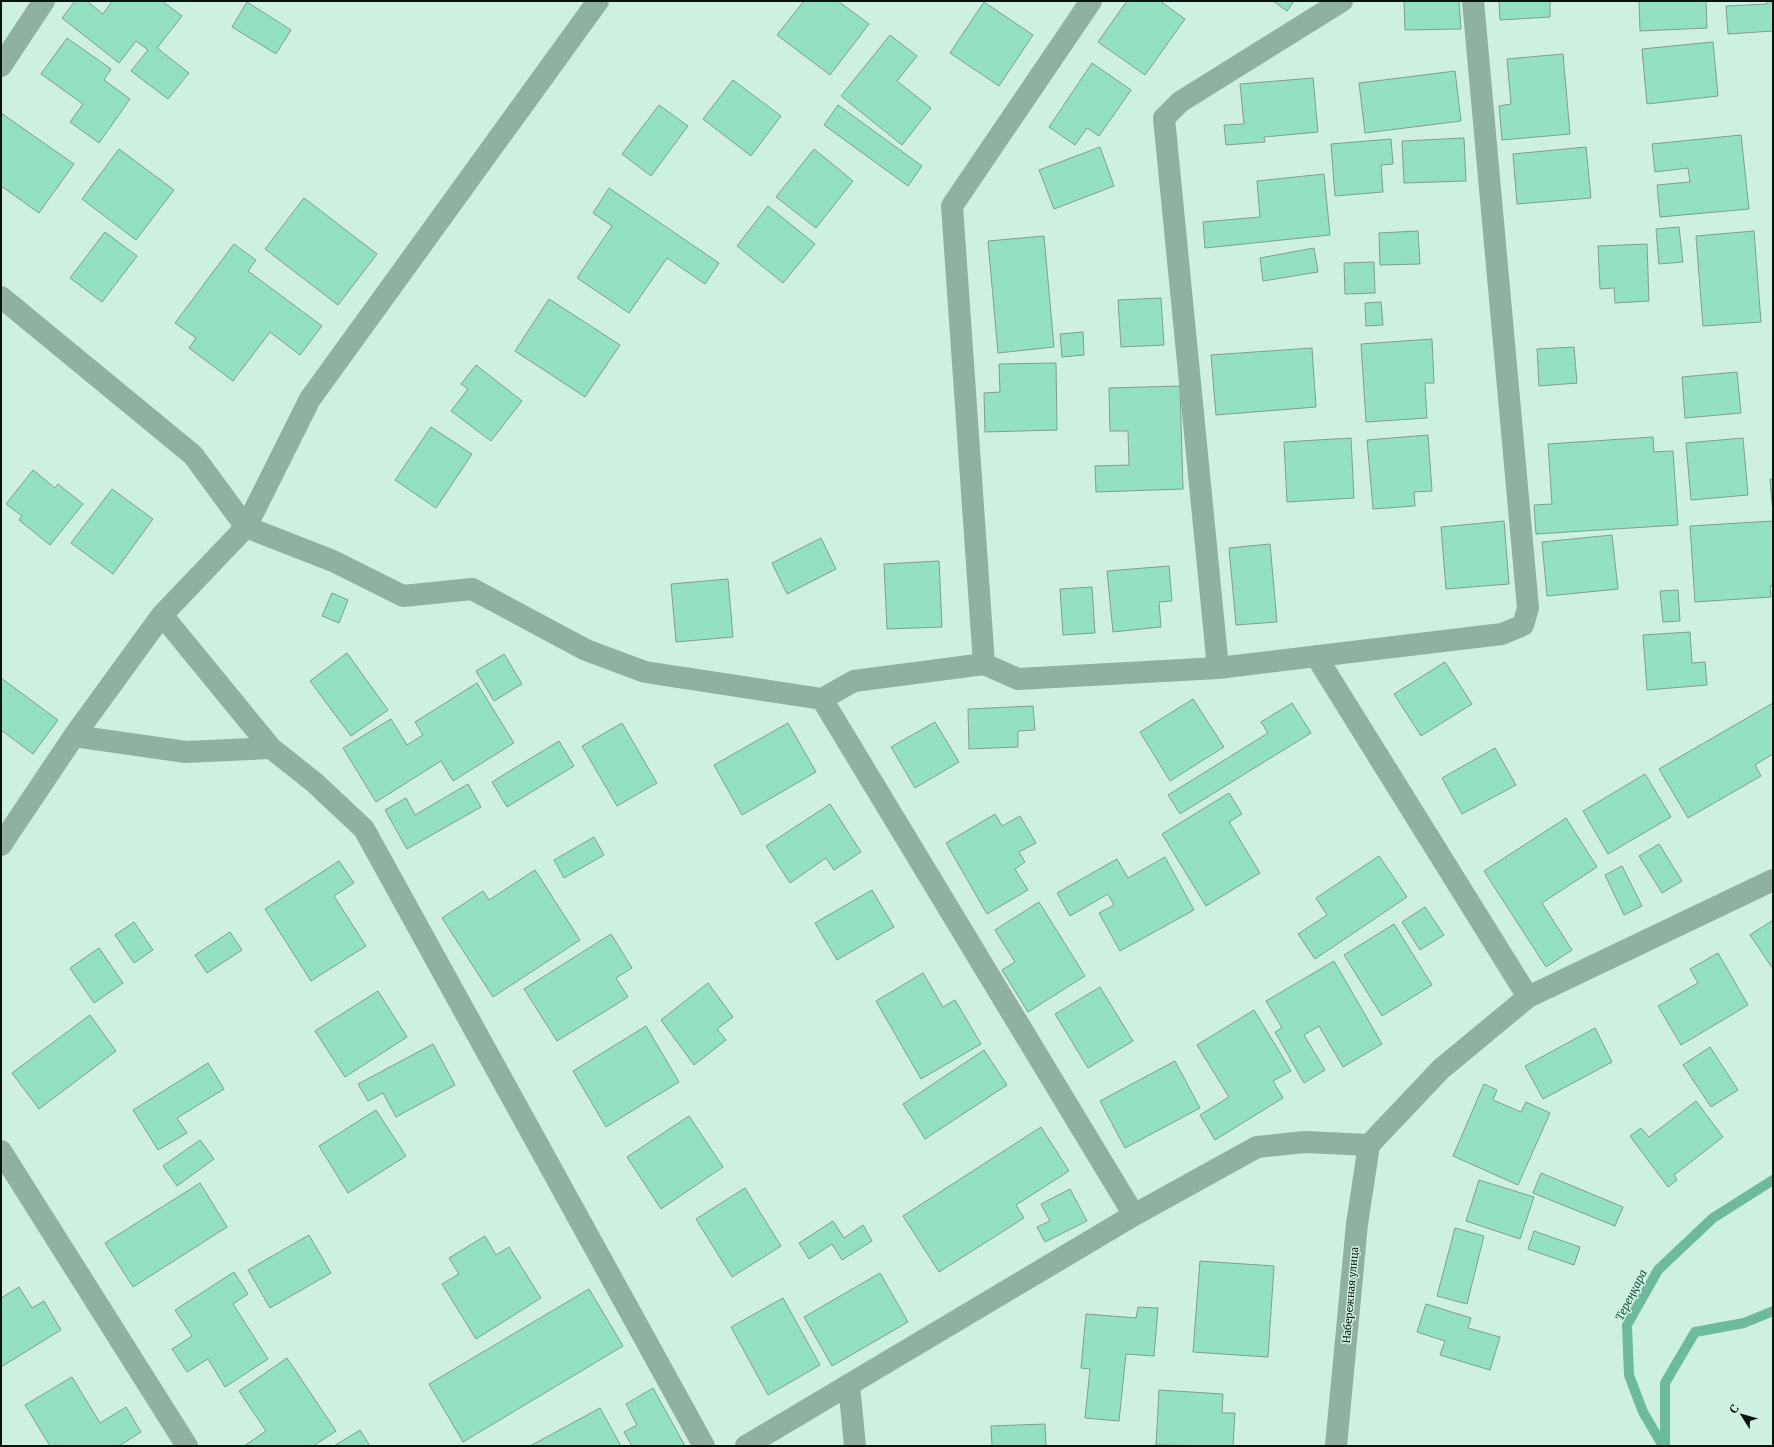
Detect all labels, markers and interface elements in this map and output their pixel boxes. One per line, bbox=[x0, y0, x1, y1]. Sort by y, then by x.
street label: Набережная улица bbox=[1340, 1246, 1361, 1344]
water label: Тереңқара bbox=[1612, 1267, 1650, 1323]
north arrow bbox=[1722, 1395, 1762, 1435]
text: С bbox=[1726, 1402, 1742, 1416]

